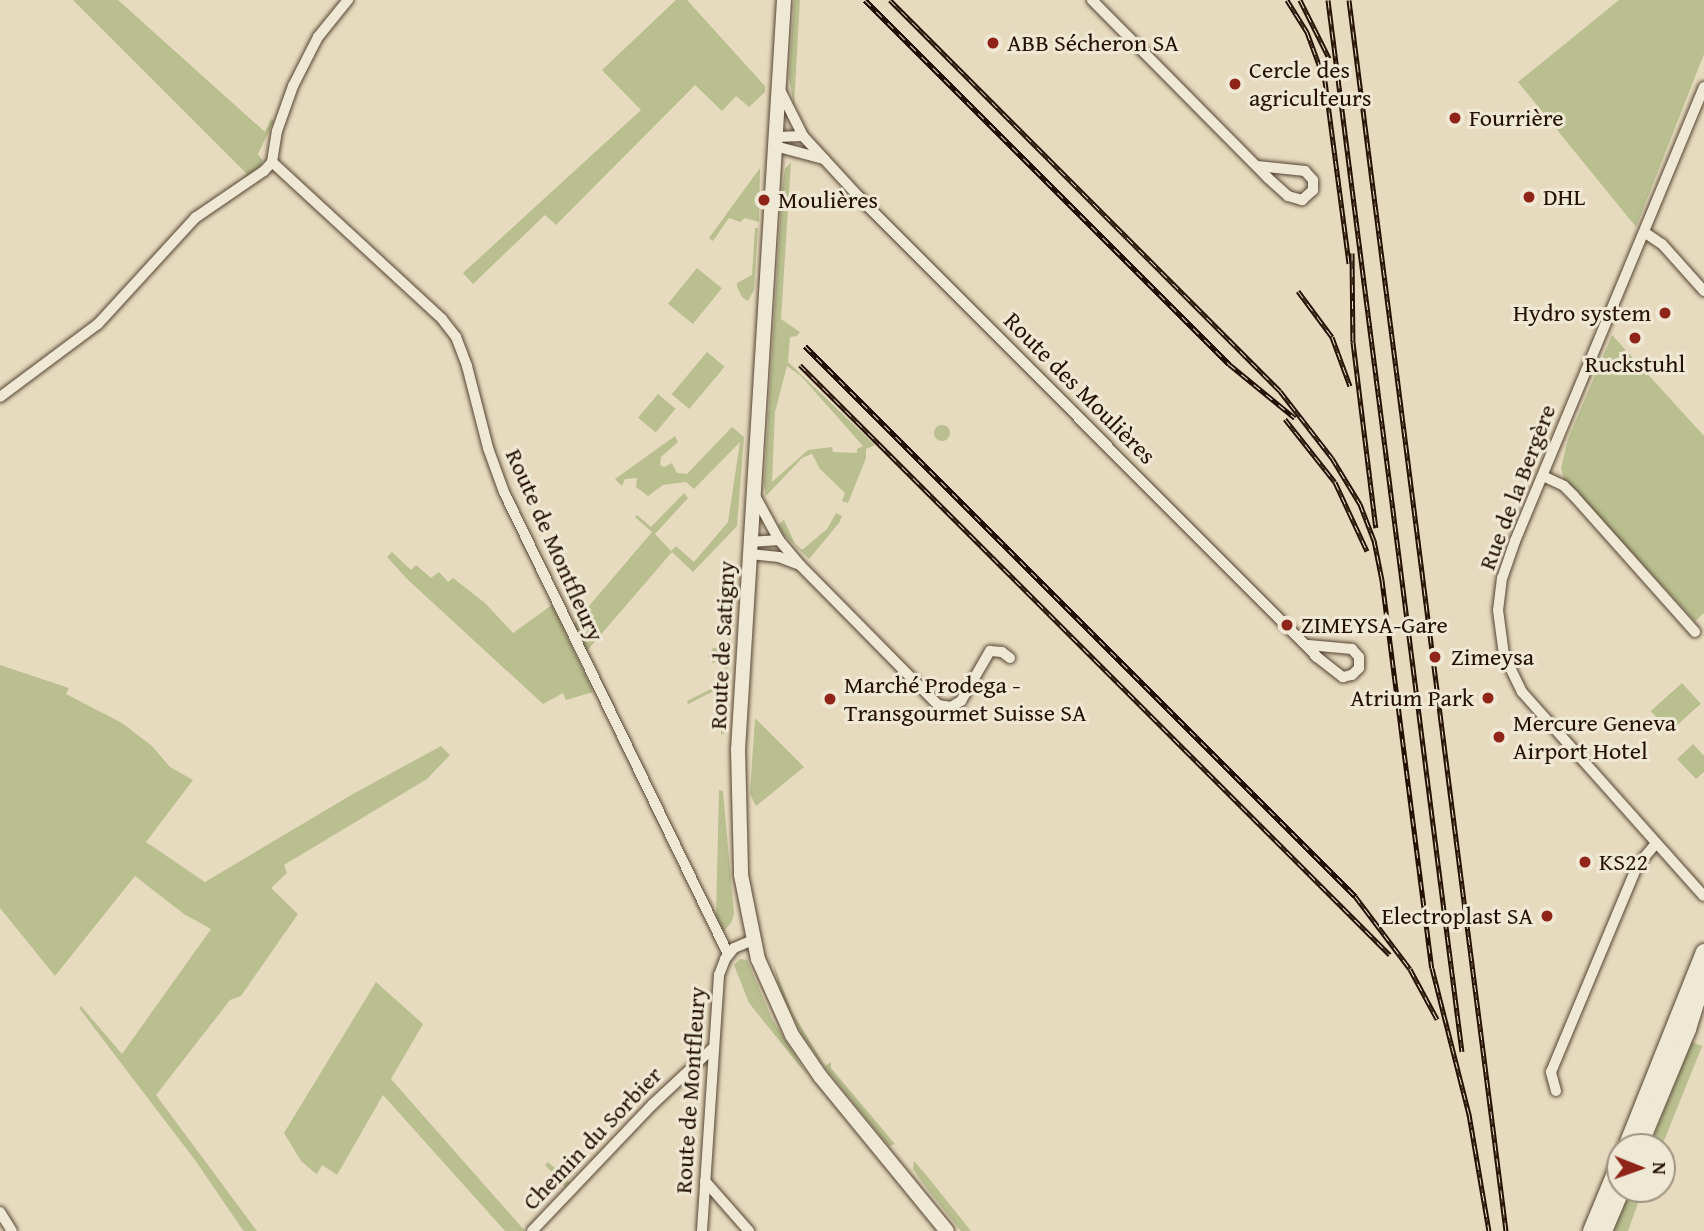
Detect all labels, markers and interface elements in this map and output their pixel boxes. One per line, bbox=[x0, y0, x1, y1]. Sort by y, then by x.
place label: ABB Sécheron SA bbox=[1007, 29, 1179, 57]
marker: ABB Sécheron SA bbox=[985, 35, 1001, 51]
place label: Cercle des agriculteurs bbox=[1249, 56, 1371, 112]
marker: Cercle des agriculteurs bbox=[1227, 76, 1243, 92]
place label: Fourrière bbox=[1469, 104, 1564, 132]
marker: Fourrière bbox=[1447, 110, 1463, 126]
place label: DHL bbox=[1543, 183, 1585, 211]
place label: Moulières bbox=[778, 186, 878, 214]
marker: DHL bbox=[1521, 189, 1537, 205]
marker: Moulières bbox=[756, 192, 772, 208]
place label: Hydro system bbox=[1513, 299, 1651, 327]
marker: Hydro system bbox=[1657, 305, 1673, 321]
street label: Route des Moulières bbox=[998, 306, 1162, 470]
marker: Ruckstuhl bbox=[1627, 330, 1643, 346]
place label: Ruckstuhl bbox=[1585, 350, 1685, 378]
street label: Rue de la Bergère bbox=[1472, 400, 1562, 574]
street label: Route de Montfleury bbox=[500, 444, 610, 646]
street label: Route de Satigny bbox=[703, 560, 741, 730]
place label: ZIMEYSA-Gare bbox=[1301, 611, 1448, 639]
marker: ZIMEYSA-Gare bbox=[1279, 617, 1295, 633]
place label: Zimeysa bbox=[1451, 643, 1534, 671]
marker: Zimeysa bbox=[1425, 647, 1445, 667]
place label: Marché Prodega - Transgourmet Suisse SA bbox=[844, 671, 1086, 727]
place label: Atrium Park bbox=[1350, 684, 1474, 712]
marker: Atrium Park bbox=[1480, 690, 1496, 706]
marker: Marché Prodega - Transgourmet Suisse SA bbox=[822, 691, 838, 707]
place label: Mercure Geneva Airport Hotel bbox=[1513, 709, 1676, 765]
marker: Mercure Geneva Airport Hotel bbox=[1491, 729, 1507, 745]
place label: KS22 bbox=[1599, 848, 1648, 876]
marker: KS22 bbox=[1577, 854, 1593, 870]
place label: Electroplast SA bbox=[1381, 902, 1533, 930]
marker: Electroplast SA bbox=[1539, 908, 1555, 924]
street label: Route de Montfleury bbox=[668, 985, 712, 1195]
street label: Chemin du Sorbier bbox=[516, 1060, 668, 1216]
north arrow bbox=[1606, 1133, 1676, 1203]
text: N bbox=[1646, 1162, 1674, 1175]

